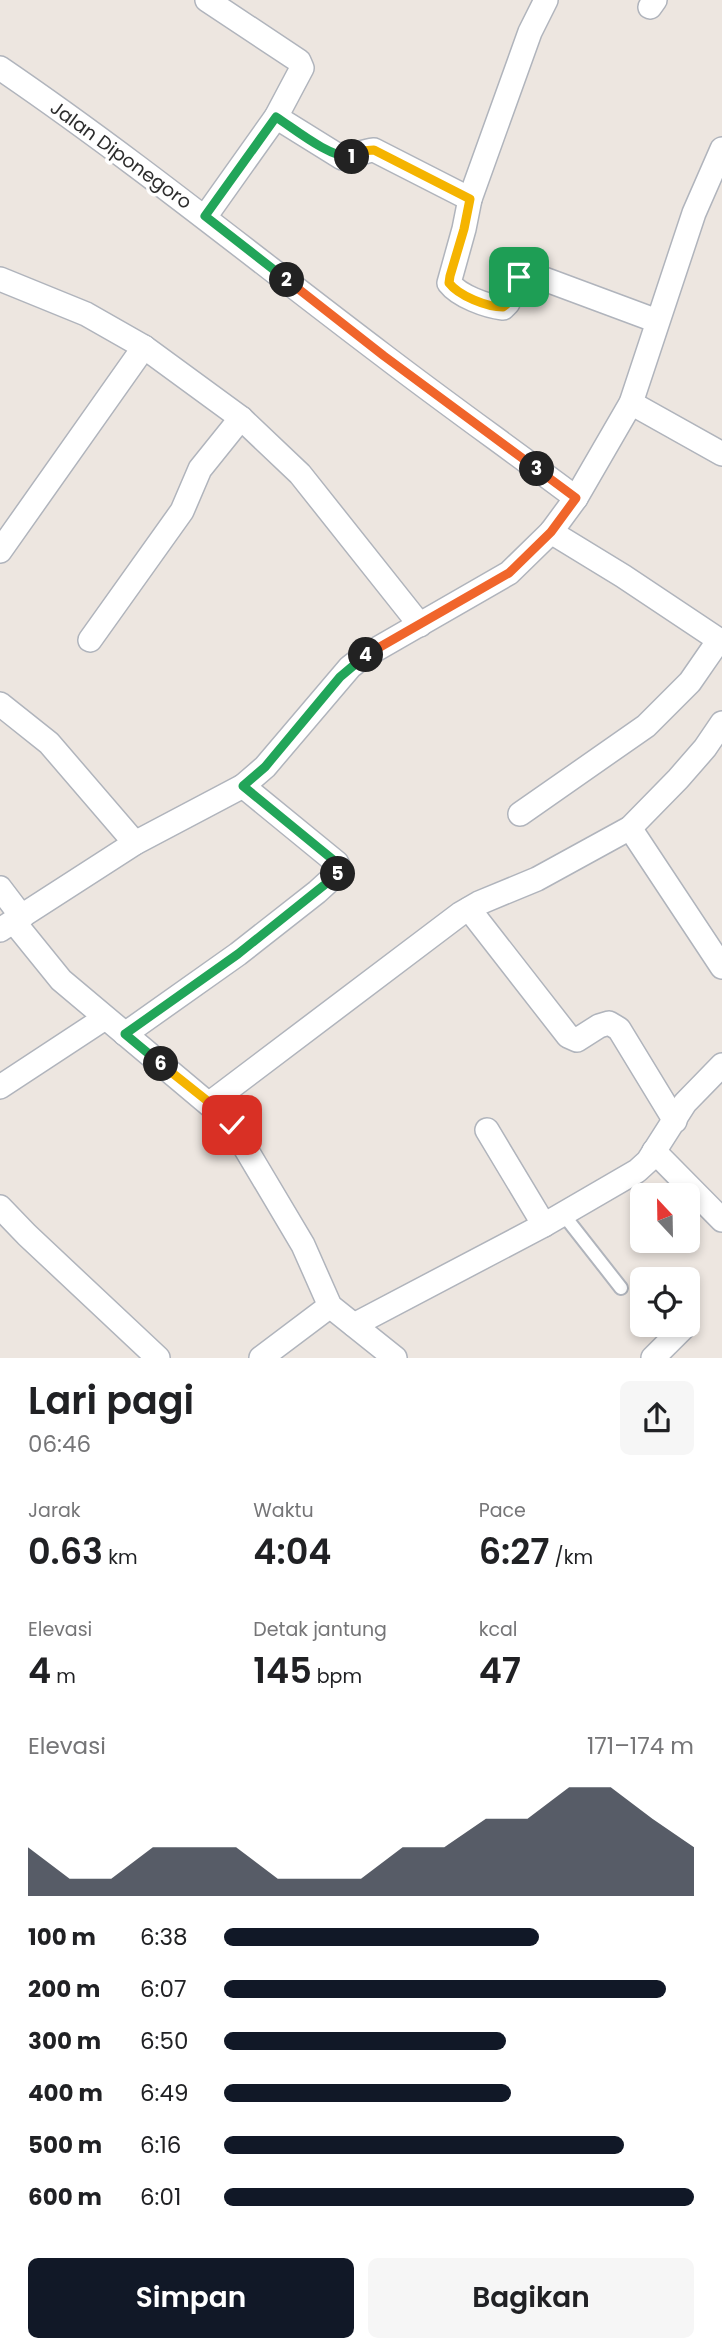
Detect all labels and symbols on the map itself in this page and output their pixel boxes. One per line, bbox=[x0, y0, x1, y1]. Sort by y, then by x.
street label: Jalan Diponegoro bbox=[45, 94, 197, 216]
pin: 1 bbox=[334, 140, 370, 174]
pin bbox=[489, 247, 549, 307]
pin: 2 bbox=[270, 262, 304, 298]
pin: 3 bbox=[520, 452, 554, 486]
pin: 4 bbox=[348, 638, 384, 672]
pin: 5 bbox=[320, 856, 356, 892]
pin: 6 bbox=[144, 1046, 178, 1082]
pin bbox=[202, 1095, 262, 1155]
north arrow bbox=[630, 1183, 700, 1253]

